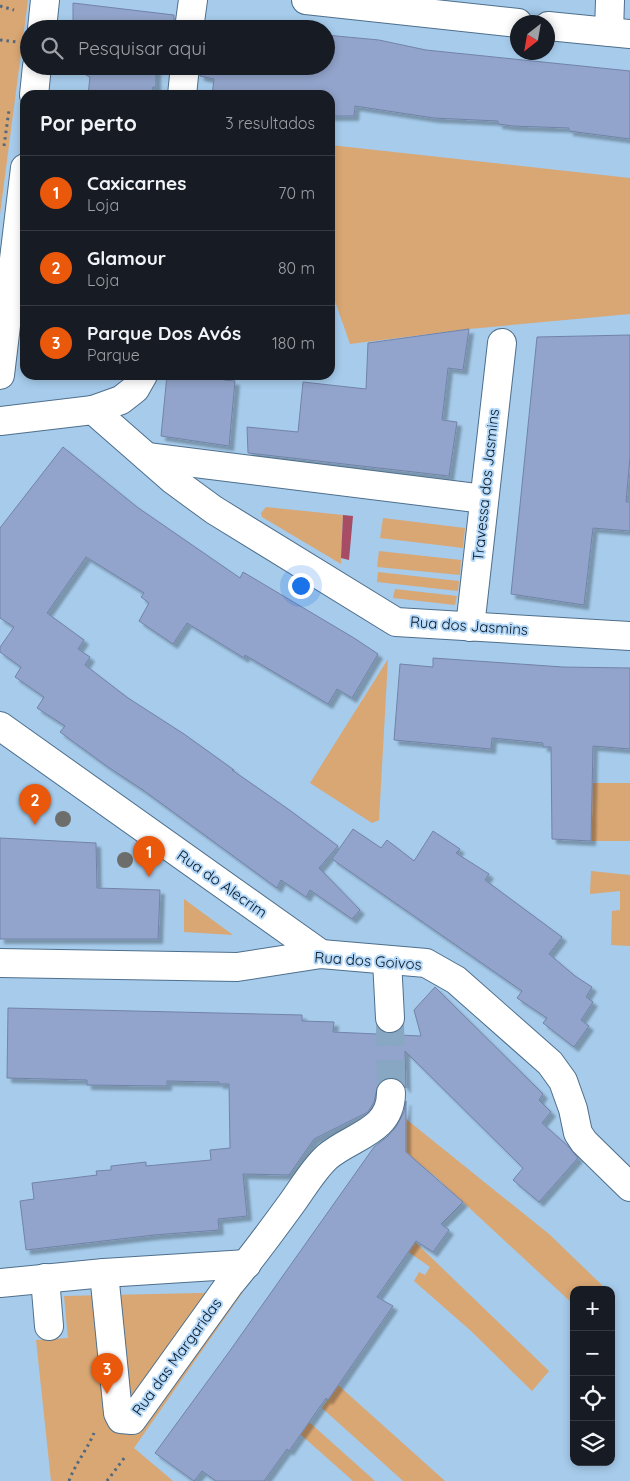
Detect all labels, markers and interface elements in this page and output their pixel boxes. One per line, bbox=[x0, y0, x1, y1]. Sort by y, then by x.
north arrow bbox=[510, 15, 555, 60]
search box bbox=[20, 20, 335, 75]
icon: search bbox=[38, 34, 66, 62]
text: Pesquisar aqui bbox=[78, 36, 206, 60]
text: Por perto bbox=[40, 110, 137, 136]
text: 3 resultados bbox=[225, 113, 315, 133]
text: Caxicarnes bbox=[87, 171, 186, 195]
text: 1 bbox=[53, 183, 59, 203]
text: 70 m bbox=[278, 183, 315, 203]
text: Loja bbox=[87, 195, 119, 215]
text: Glamour bbox=[87, 246, 166, 270]
text: 2 bbox=[51, 258, 61, 278]
text: 80 m bbox=[278, 258, 315, 278]
text: Loja bbox=[87, 270, 119, 290]
text: Parque Dos Avós bbox=[87, 321, 241, 345]
text: 3 bbox=[52, 333, 60, 353]
text: 180 m bbox=[272, 333, 315, 353]
text: Parque bbox=[87, 345, 140, 365]
street label: Travessa dos Jasmins bbox=[468, 408, 503, 562]
your location bbox=[288, 573, 314, 599]
street label: Rua dos Jasmins bbox=[409, 612, 529, 639]
pin: 2 bbox=[19, 784, 51, 825]
pin: 1 bbox=[133, 836, 165, 877]
street label: Rua do Alecrim bbox=[174, 845, 271, 922]
street label: Rua dos Goivos bbox=[314, 947, 422, 974]
map controls bbox=[570, 1286, 615, 1466]
button: + bbox=[570, 1286, 615, 1331]
street label: Rua das Margaridas bbox=[128, 1294, 226, 1419]
button: − bbox=[570, 1331, 615, 1376]
pin: 3 bbox=[91, 1353, 123, 1394]
button: locate bbox=[570, 1376, 615, 1421]
button: layers bbox=[570, 1421, 615, 1466]

